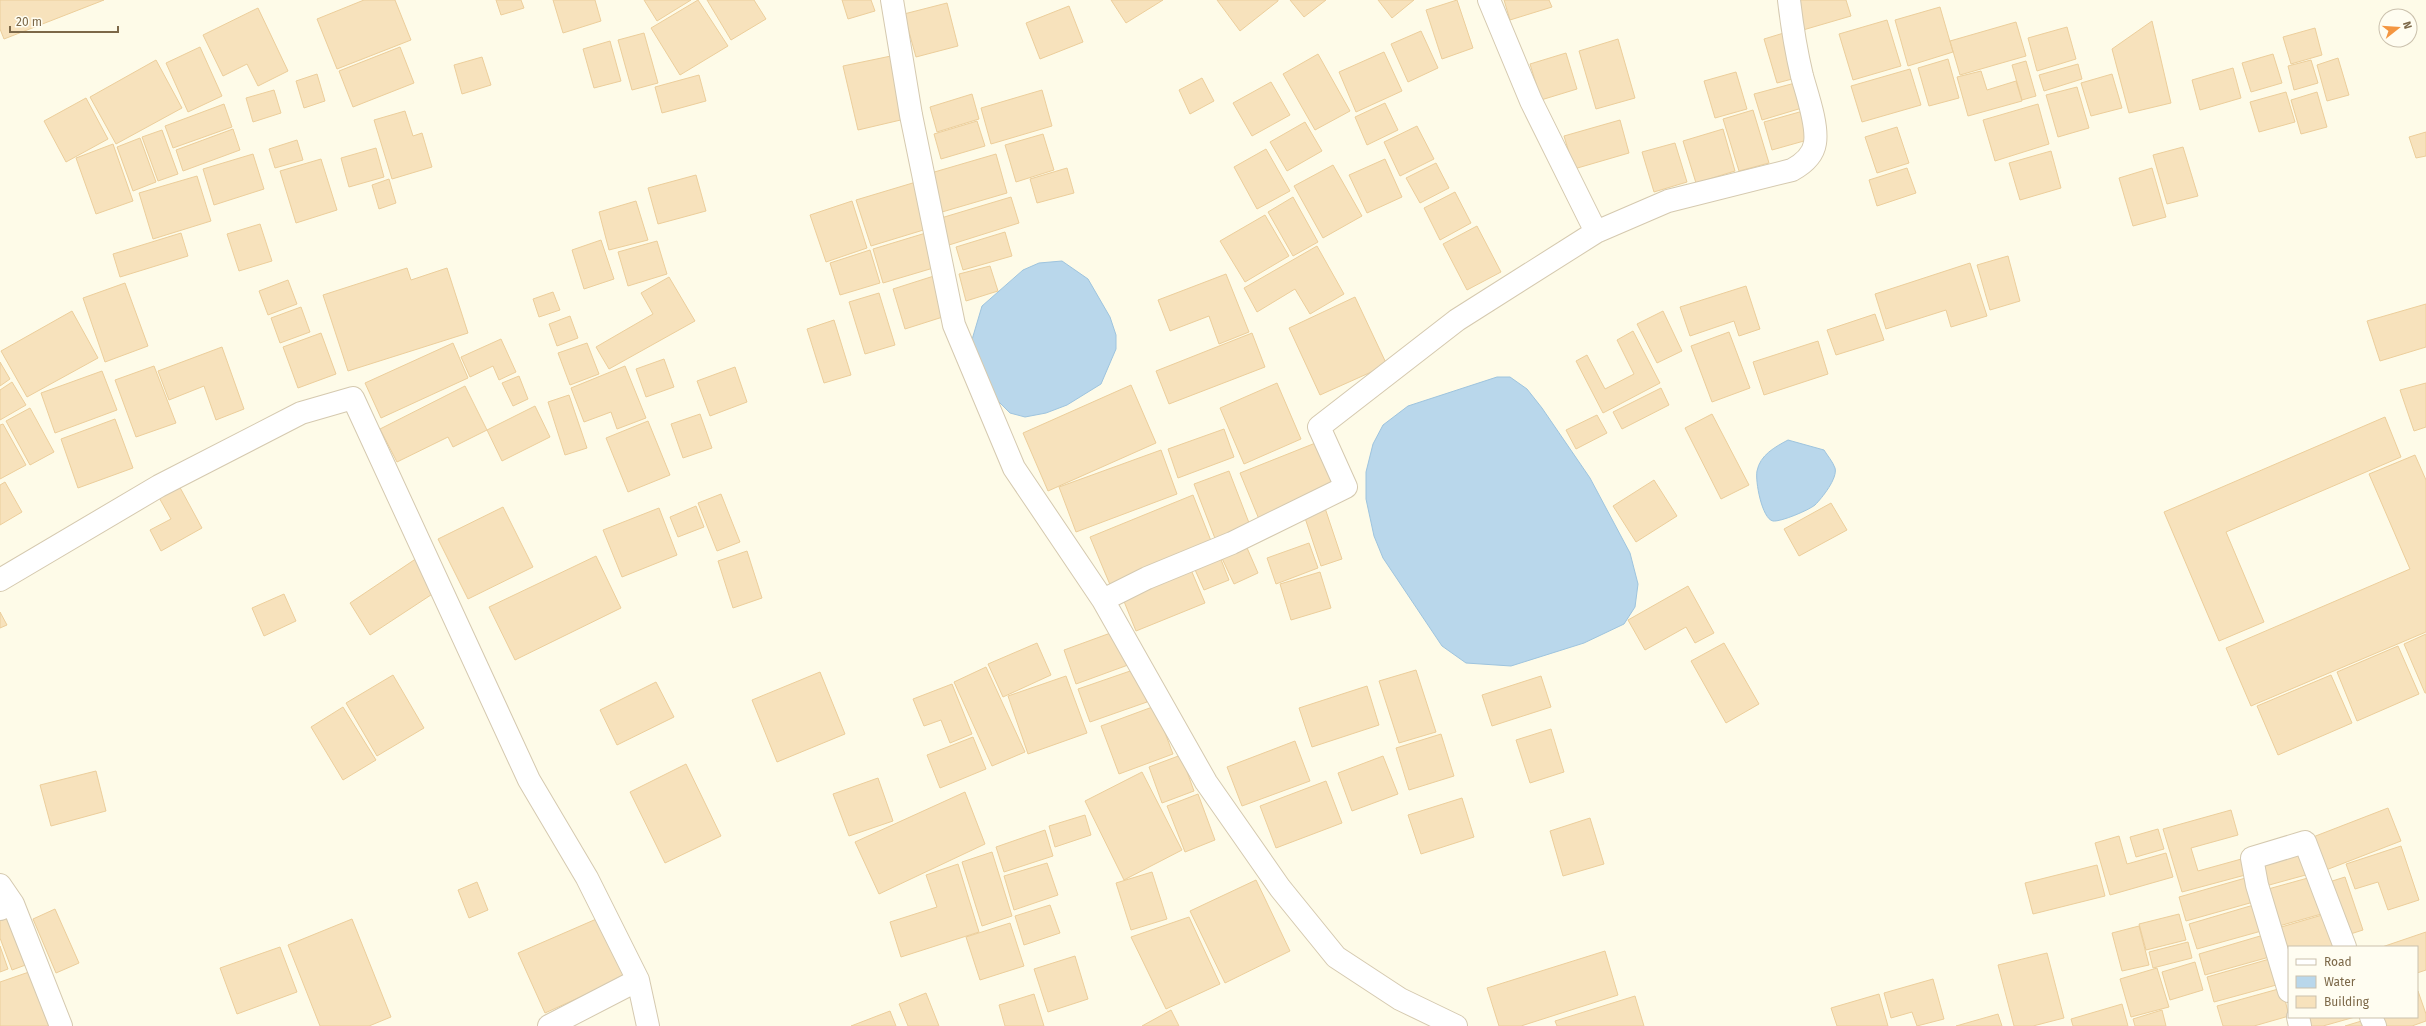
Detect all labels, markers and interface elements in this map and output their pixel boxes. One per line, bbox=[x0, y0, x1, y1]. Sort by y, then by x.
scale bar bbox=[10, 8, 118, 34]
north arrow bbox=[2378, 8, 2418, 48]
text: 20 m bbox=[16, 15, 42, 29]
text: N bbox=[2400, 20, 2414, 31]
legend bbox=[2288, 946, 2418, 1018]
text: Road bbox=[2324, 955, 2352, 969]
text: Water bbox=[2324, 975, 2356, 989]
text: Building bbox=[2324, 995, 2370, 1009]

